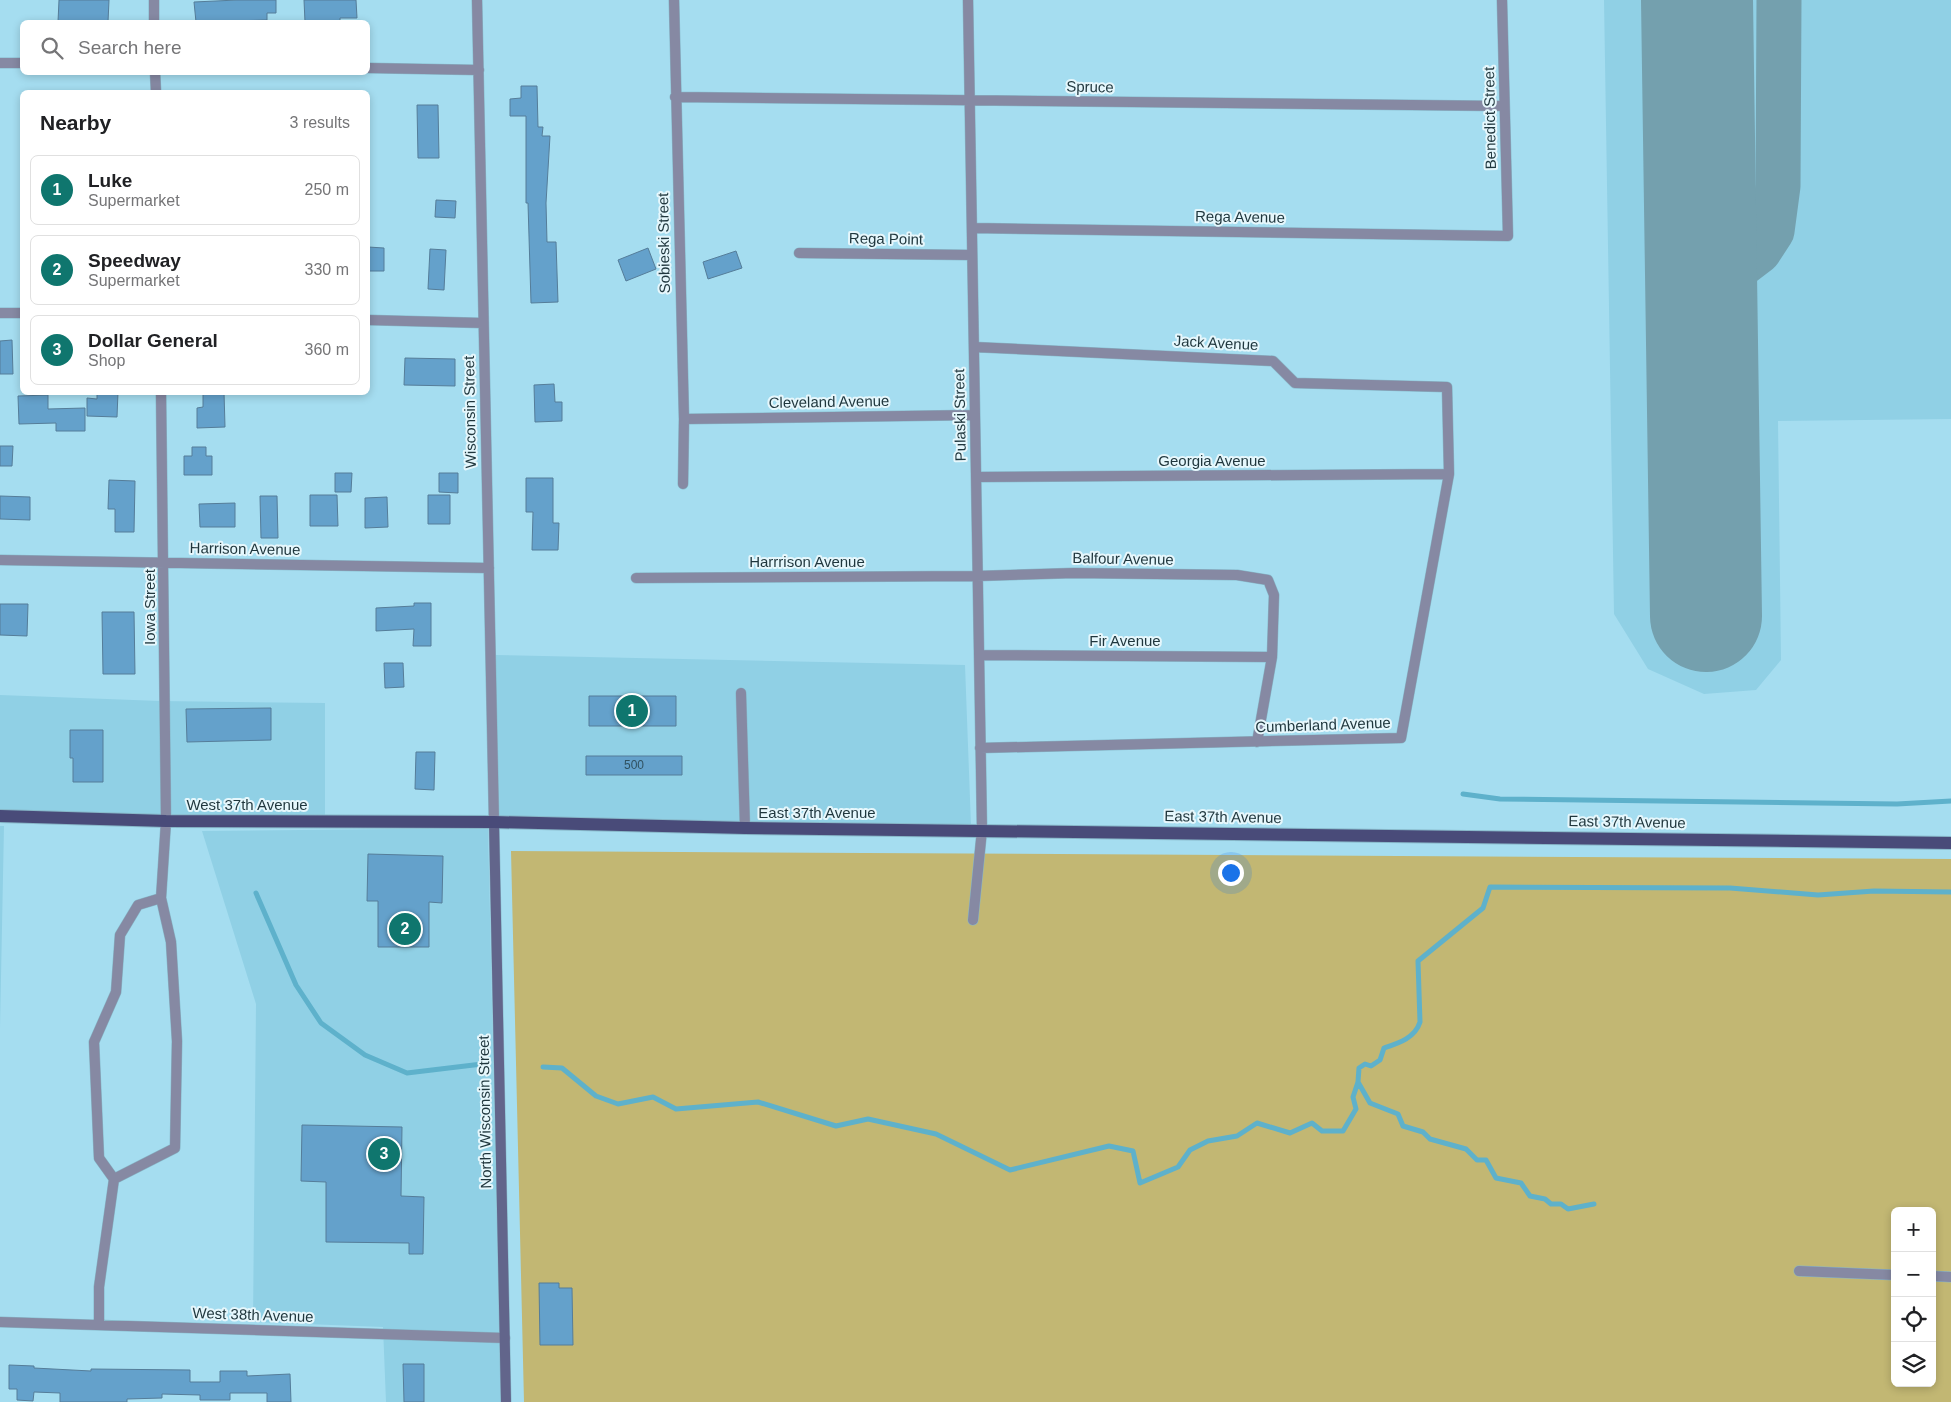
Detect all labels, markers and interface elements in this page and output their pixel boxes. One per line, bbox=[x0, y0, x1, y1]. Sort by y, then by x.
search box bbox=[20, 20, 370, 75]
icon: search bbox=[38, 34, 66, 62]
text: Search here bbox=[78, 37, 182, 58]
street label: Benedict Street bbox=[1480, 66, 1499, 169]
street label: Spruce bbox=[1066, 78, 1114, 95]
text: Nearby bbox=[40, 111, 111, 134]
text: 3 results bbox=[290, 114, 350, 131]
text: Luke bbox=[88, 170, 132, 191]
text: 1 bbox=[53, 181, 61, 198]
text: 250 m bbox=[305, 181, 349, 198]
text: Supermarket bbox=[88, 192, 180, 209]
street label: Sobieski Street bbox=[654, 192, 673, 294]
street label: Rega Avenue bbox=[1195, 207, 1285, 226]
street label: Rega Point bbox=[849, 229, 924, 248]
text: Speedway bbox=[88, 250, 181, 271]
text: 2 bbox=[53, 261, 61, 278]
text: 330 m bbox=[305, 261, 349, 278]
text: Supermarket bbox=[88, 272, 180, 289]
text: Dollar General bbox=[88, 330, 218, 351]
street label: Jack Avenue bbox=[1173, 332, 1259, 353]
text: 3 bbox=[53, 341, 61, 358]
text: 360 m bbox=[305, 341, 349, 358]
text: Shop bbox=[88, 352, 125, 369]
street label: Wisconsin Street bbox=[460, 355, 479, 468]
street label: Pulaski Street bbox=[950, 368, 969, 461]
street label: Cleveland Avenue bbox=[769, 392, 889, 411]
street label: Georgia Avenue bbox=[1158, 452, 1266, 469]
street label: Harrison Avenue bbox=[190, 539, 300, 558]
street label: Balfour Avenue bbox=[1072, 549, 1174, 568]
street label: Harrrison Avenue bbox=[749, 553, 865, 570]
street label: Iowa Street bbox=[141, 568, 158, 645]
street label: Fir Avenue bbox=[1089, 632, 1161, 649]
pin: 1 bbox=[616, 692, 648, 730]
street label: Cumberland Avenue bbox=[1255, 714, 1391, 735]
house number: 500 bbox=[624, 758, 644, 772]
street label: West 37th Avenue bbox=[186, 796, 308, 813]
street label: East 37th Avenue bbox=[758, 804, 876, 821]
street label: East 37th Avenue bbox=[1164, 807, 1282, 826]
street label: East 37th Avenue bbox=[1568, 812, 1686, 831]
your location bbox=[1218, 860, 1244, 886]
pin: 2 bbox=[389, 910, 421, 948]
street label: North Wisconsin Street bbox=[475, 1034, 494, 1189]
pin: 3 bbox=[368, 1135, 400, 1173]
map controls bbox=[1891, 1207, 1936, 1387]
button: + bbox=[1891, 1207, 1936, 1252]
button: − bbox=[1891, 1252, 1936, 1297]
button: locate bbox=[1891, 1297, 1936, 1342]
street label: West 38th Avenue bbox=[192, 1304, 314, 1325]
button: layers bbox=[1891, 1342, 1936, 1387]

